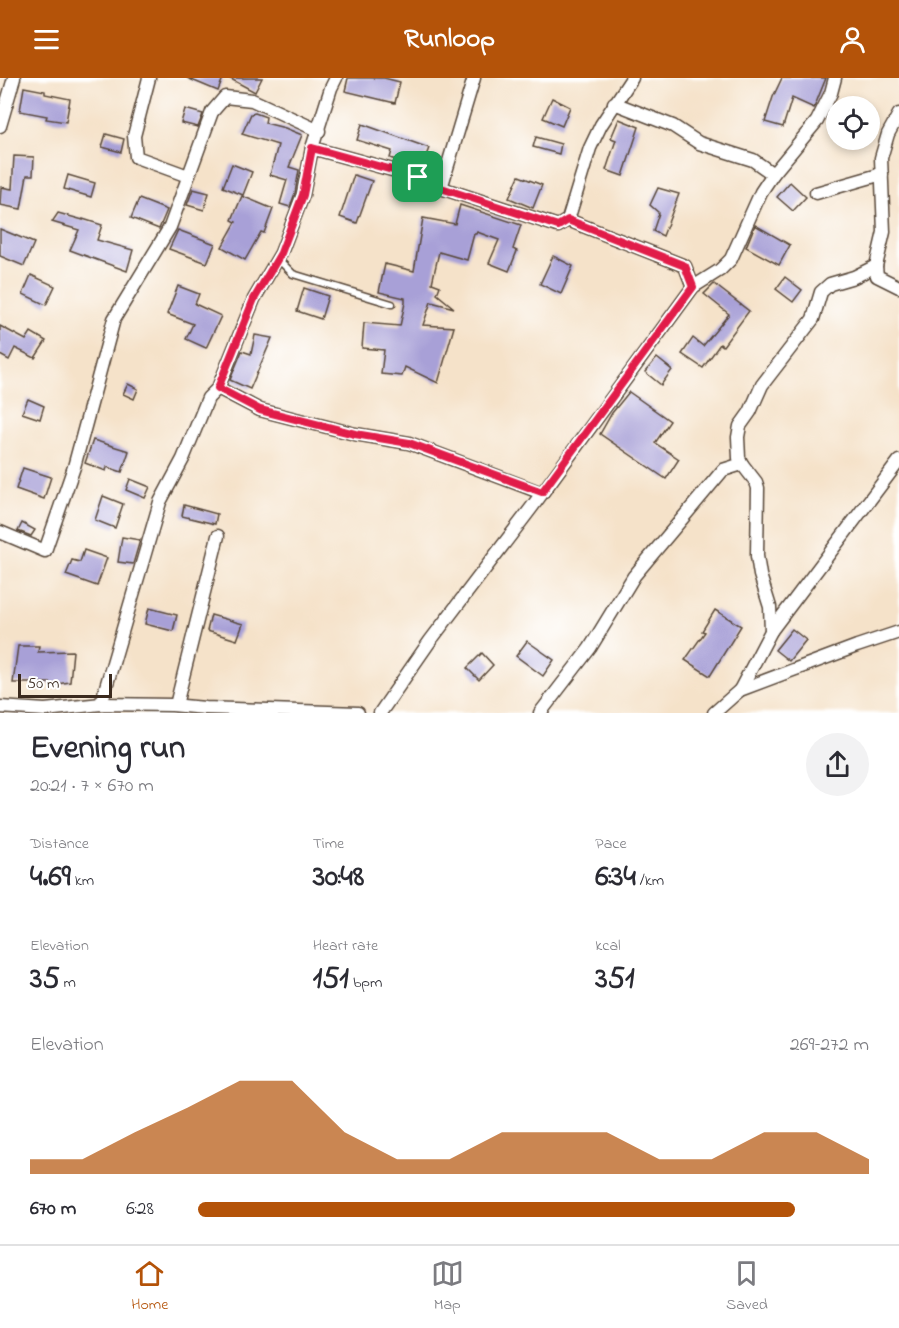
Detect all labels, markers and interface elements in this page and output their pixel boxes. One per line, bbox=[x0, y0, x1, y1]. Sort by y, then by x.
text: Runloop bbox=[404, 20, 495, 59]
icon: menu bbox=[30, 23, 63, 56]
icon: person bbox=[836, 23, 869, 56]
map controls bbox=[826, 96, 880, 150]
button: locate bbox=[826, 96, 880, 150]
pin bbox=[392, 151, 443, 202]
icon: arrive bbox=[401, 160, 434, 193]
scale bar bbox=[18, 671, 112, 698]
text: 50 m bbox=[27, 672, 59, 696]
text: Evening run bbox=[30, 725, 185, 773]
button: share bbox=[806, 733, 869, 796]
text: 20:21 · 7 × 670 m bbox=[30, 772, 154, 801]
text: Distance bbox=[30, 832, 89, 856]
text: Time bbox=[313, 832, 344, 856]
text: Pace bbox=[595, 832, 627, 856]
text: 4.69 bbox=[30, 856, 71, 900]
text: 30:48 bbox=[313, 856, 364, 900]
text: 6:34 bbox=[595, 856, 636, 900]
text: km bbox=[71, 869, 94, 893]
text: /km bbox=[636, 869, 664, 893]
text: Elevation bbox=[30, 934, 89, 958]
text: Heart rate bbox=[313, 934, 378, 958]
text: kcal bbox=[595, 934, 621, 958]
text: 35 bbox=[30, 958, 60, 1002]
text: 151 bbox=[313, 958, 349, 1002]
text: 351 bbox=[595, 958, 634, 1002]
text: m bbox=[60, 971, 76, 995]
text: bpm bbox=[349, 971, 382, 995]
text: Elevation bbox=[30, 1031, 104, 1060]
text: 269–272 m bbox=[790, 1031, 869, 1060]
text: 670 m bbox=[30, 1195, 76, 1224]
text: 6:28 bbox=[126, 1195, 154, 1224]
tab: Home bbox=[131, 1257, 168, 1317]
tab: Map bbox=[431, 1257, 464, 1317]
tab: Saved bbox=[726, 1257, 768, 1317]

